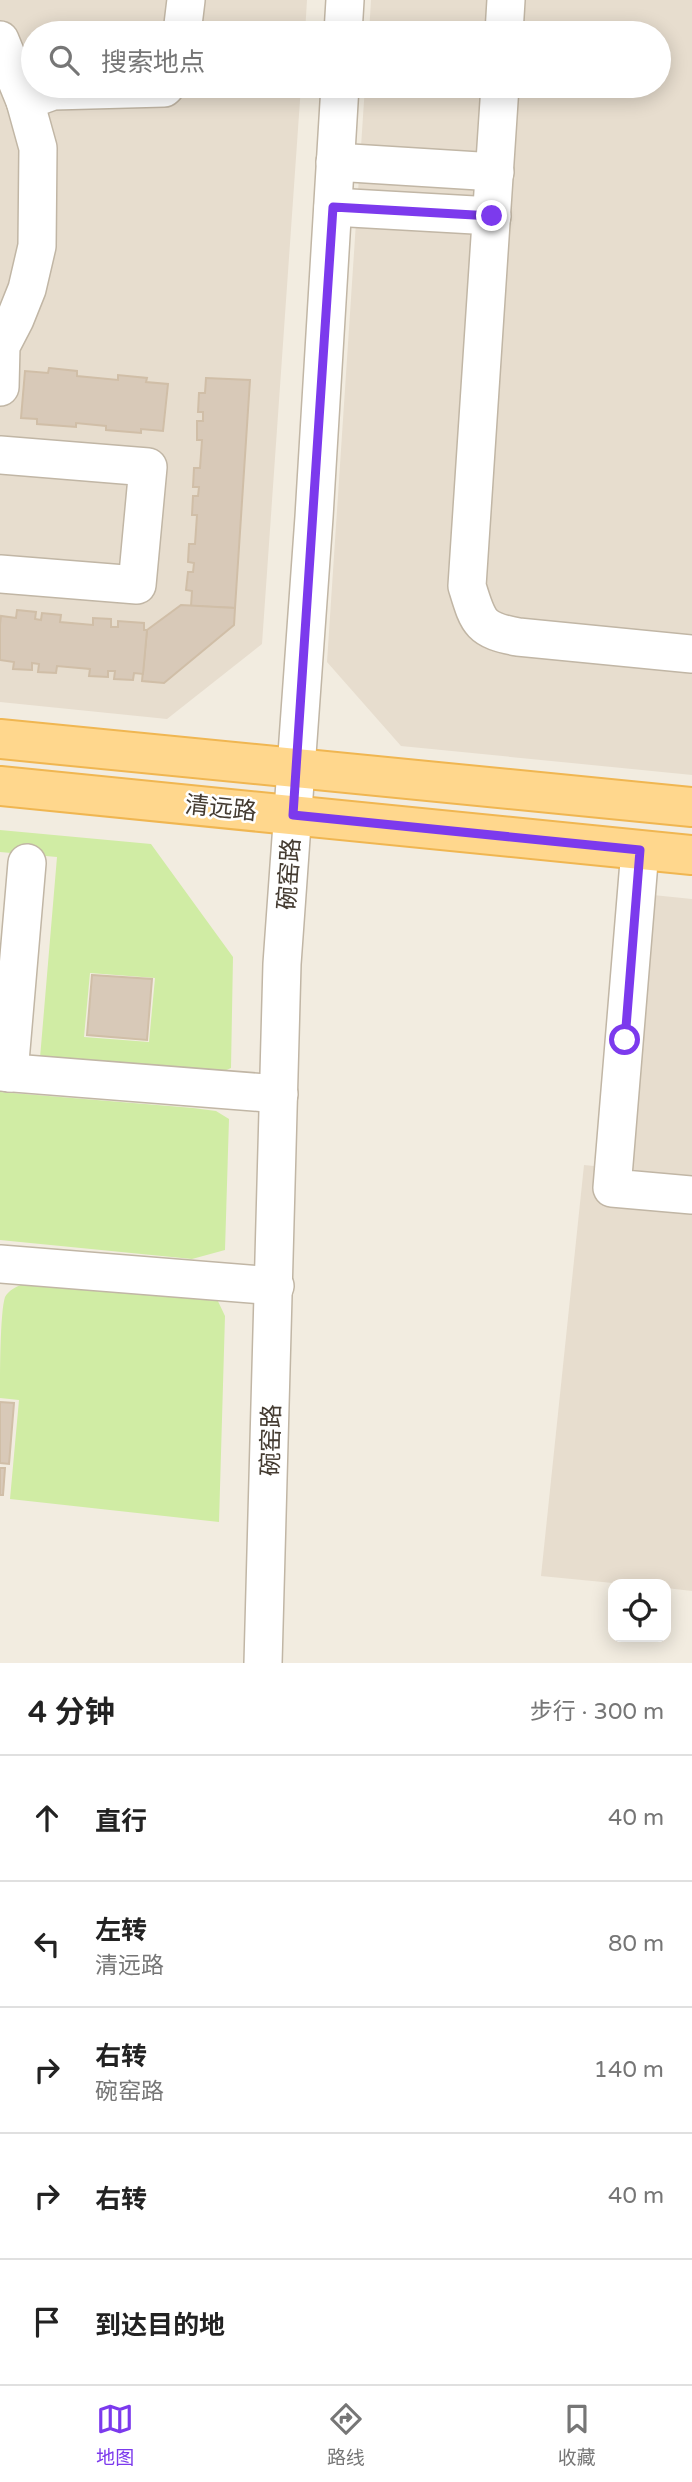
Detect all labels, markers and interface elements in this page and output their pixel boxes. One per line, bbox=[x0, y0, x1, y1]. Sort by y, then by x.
search box bbox=[21, 21, 671, 98]
icon: search bbox=[45, 41, 83, 79]
text: 搜索地点 bbox=[101, 47, 205, 78]
route end bbox=[476, 200, 507, 231]
street label: 清远路 bbox=[184, 790, 258, 827]
street label: 碗窑路 bbox=[273, 837, 306, 911]
route start bbox=[609, 1024, 640, 1055]
street label: 碗窑路 bbox=[256, 1404, 287, 1476]
map controls bbox=[608, 1579, 671, 1642]
button: locate bbox=[608, 1579, 671, 1642]
text: 4 分钟 bbox=[28, 1694, 115, 1731]
text: 步行 · 300 m bbox=[530, 1698, 664, 1726]
icon: ahead bbox=[28, 1799, 66, 1837]
text: 40 m bbox=[608, 1804, 664, 1832]
text: 直行 bbox=[95, 1806, 147, 1837]
text: 左转 bbox=[95, 1915, 147, 1946]
icon: left bbox=[28, 1925, 66, 1963]
text: 80 m bbox=[608, 1930, 664, 1958]
text: 清远路 bbox=[95, 1952, 164, 1980]
text: 右转 bbox=[95, 2041, 147, 2072]
icon: right bbox=[28, 2051, 66, 2089]
text: 140 m bbox=[594, 2056, 664, 2084]
text: 碗窑路 bbox=[95, 2078, 164, 2106]
icon: right bbox=[28, 2177, 66, 2215]
text: 40 m bbox=[608, 2182, 664, 2210]
text: 右转 bbox=[95, 2184, 147, 2215]
icon: arrive bbox=[28, 2303, 66, 2341]
text: 到达目的地 bbox=[95, 2310, 225, 2341]
tab: 地图 bbox=[96, 2400, 134, 2469]
tab: 路线 bbox=[327, 2400, 365, 2469]
tab: 收藏 bbox=[558, 2400, 596, 2469]

